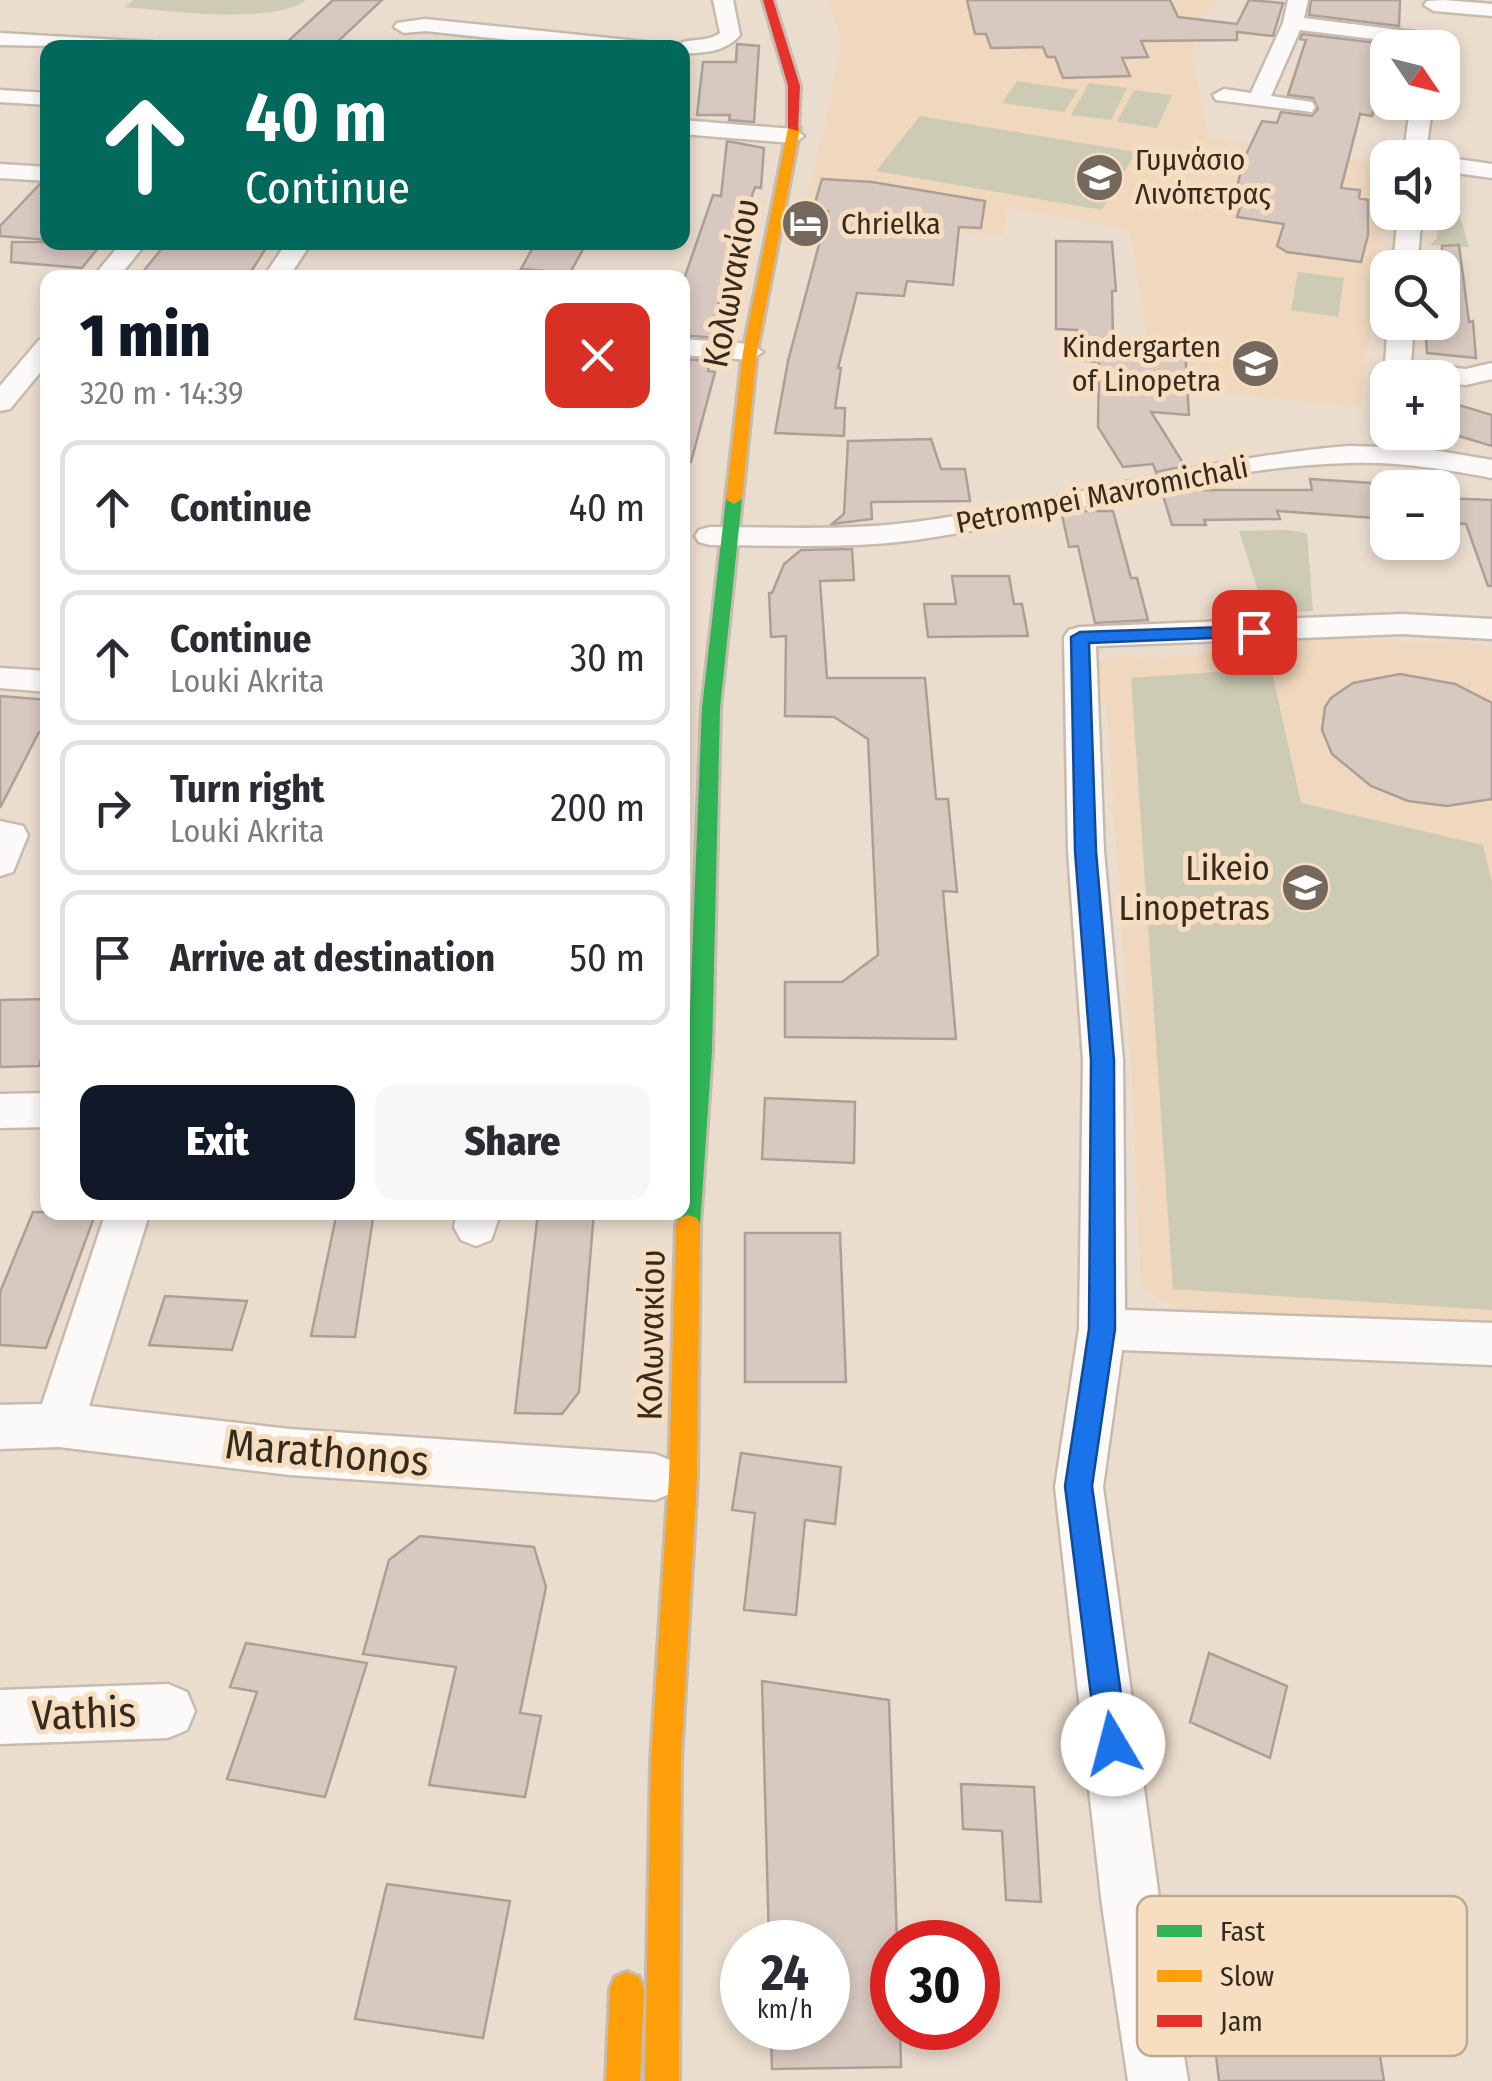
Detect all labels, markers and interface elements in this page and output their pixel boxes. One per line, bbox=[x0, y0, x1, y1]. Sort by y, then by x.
north arrow bbox=[1370, 30, 1460, 120]
map controls bbox=[1370, 30, 1460, 560]
text: 40 m bbox=[245, 76, 387, 160]
icon: ahead bbox=[80, 80, 210, 210]
button: sound bbox=[1370, 140, 1460, 230]
place label: Γυμνάσιο Λινόπετρας bbox=[1135, 142, 1271, 212]
school or university icon: Γυμνάσιο Λινόπετρας bbox=[1074, 151, 1126, 203]
text: Continue bbox=[245, 161, 410, 215]
street label: Κολωνακίου bbox=[694, 195, 768, 371]
hotel icon: Chrielka bbox=[780, 198, 832, 250]
place label: Chrielka bbox=[841, 206, 941, 242]
button: search bbox=[1370, 250, 1460, 340]
text: 1 min bbox=[80, 300, 211, 372]
button: close bbox=[545, 303, 650, 408]
place label: Kindergarten of Linopetra bbox=[1062, 329, 1221, 399]
school or university icon: Kindergarten of Linopetra bbox=[1230, 338, 1282, 390]
button: + bbox=[1370, 360, 1460, 450]
text: 320 m · 14:39 bbox=[80, 374, 244, 412]
street label: Petrompei Mavromichali bbox=[953, 449, 1251, 541]
button: − bbox=[1370, 470, 1460, 560]
icon: ahead bbox=[85, 480, 140, 535]
text: Continue bbox=[170, 485, 311, 531]
text: 40 m bbox=[569, 485, 645, 531]
pin bbox=[1212, 590, 1297, 675]
icon: arrive bbox=[1227, 605, 1282, 660]
text: Continue bbox=[170, 616, 311, 662]
icon: ahead bbox=[85, 630, 140, 685]
text: 30 m bbox=[570, 635, 645, 681]
text: Louki Akrita bbox=[170, 662, 324, 700]
text: Turn right bbox=[170, 766, 324, 812]
icon: right bbox=[85, 780, 140, 835]
text: 200 m bbox=[550, 785, 645, 831]
text: Louki Akrita bbox=[170, 812, 324, 850]
place label: Likeio Linopetras bbox=[1118, 847, 1270, 929]
school or university icon: Likeio Linopetras bbox=[1279, 862, 1331, 914]
icon: arrive bbox=[85, 930, 140, 985]
text: Arrive at destination bbox=[170, 935, 495, 981]
text: 50 m bbox=[570, 935, 645, 981]
button: Exit bbox=[80, 1085, 355, 1200]
button: Share bbox=[375, 1085, 650, 1200]
street label: Κολωνακίου bbox=[629, 1249, 673, 1421]
street label: Marathonos bbox=[223, 1419, 431, 1487]
street label: Vathis bbox=[31, 1687, 137, 1741]
position arrow bbox=[1061, 1692, 1165, 1796]
legend bbox=[1137, 1896, 1467, 2056]
text: Fast bbox=[1220, 1915, 1266, 1948]
speed limit sign: 30 bbox=[870, 1920, 1000, 2050]
text: 24 bbox=[761, 1943, 809, 2003]
text: Slow bbox=[1220, 1960, 1274, 1993]
text: km/h bbox=[757, 1995, 813, 2025]
text: Jam bbox=[1220, 2005, 1263, 2038]

